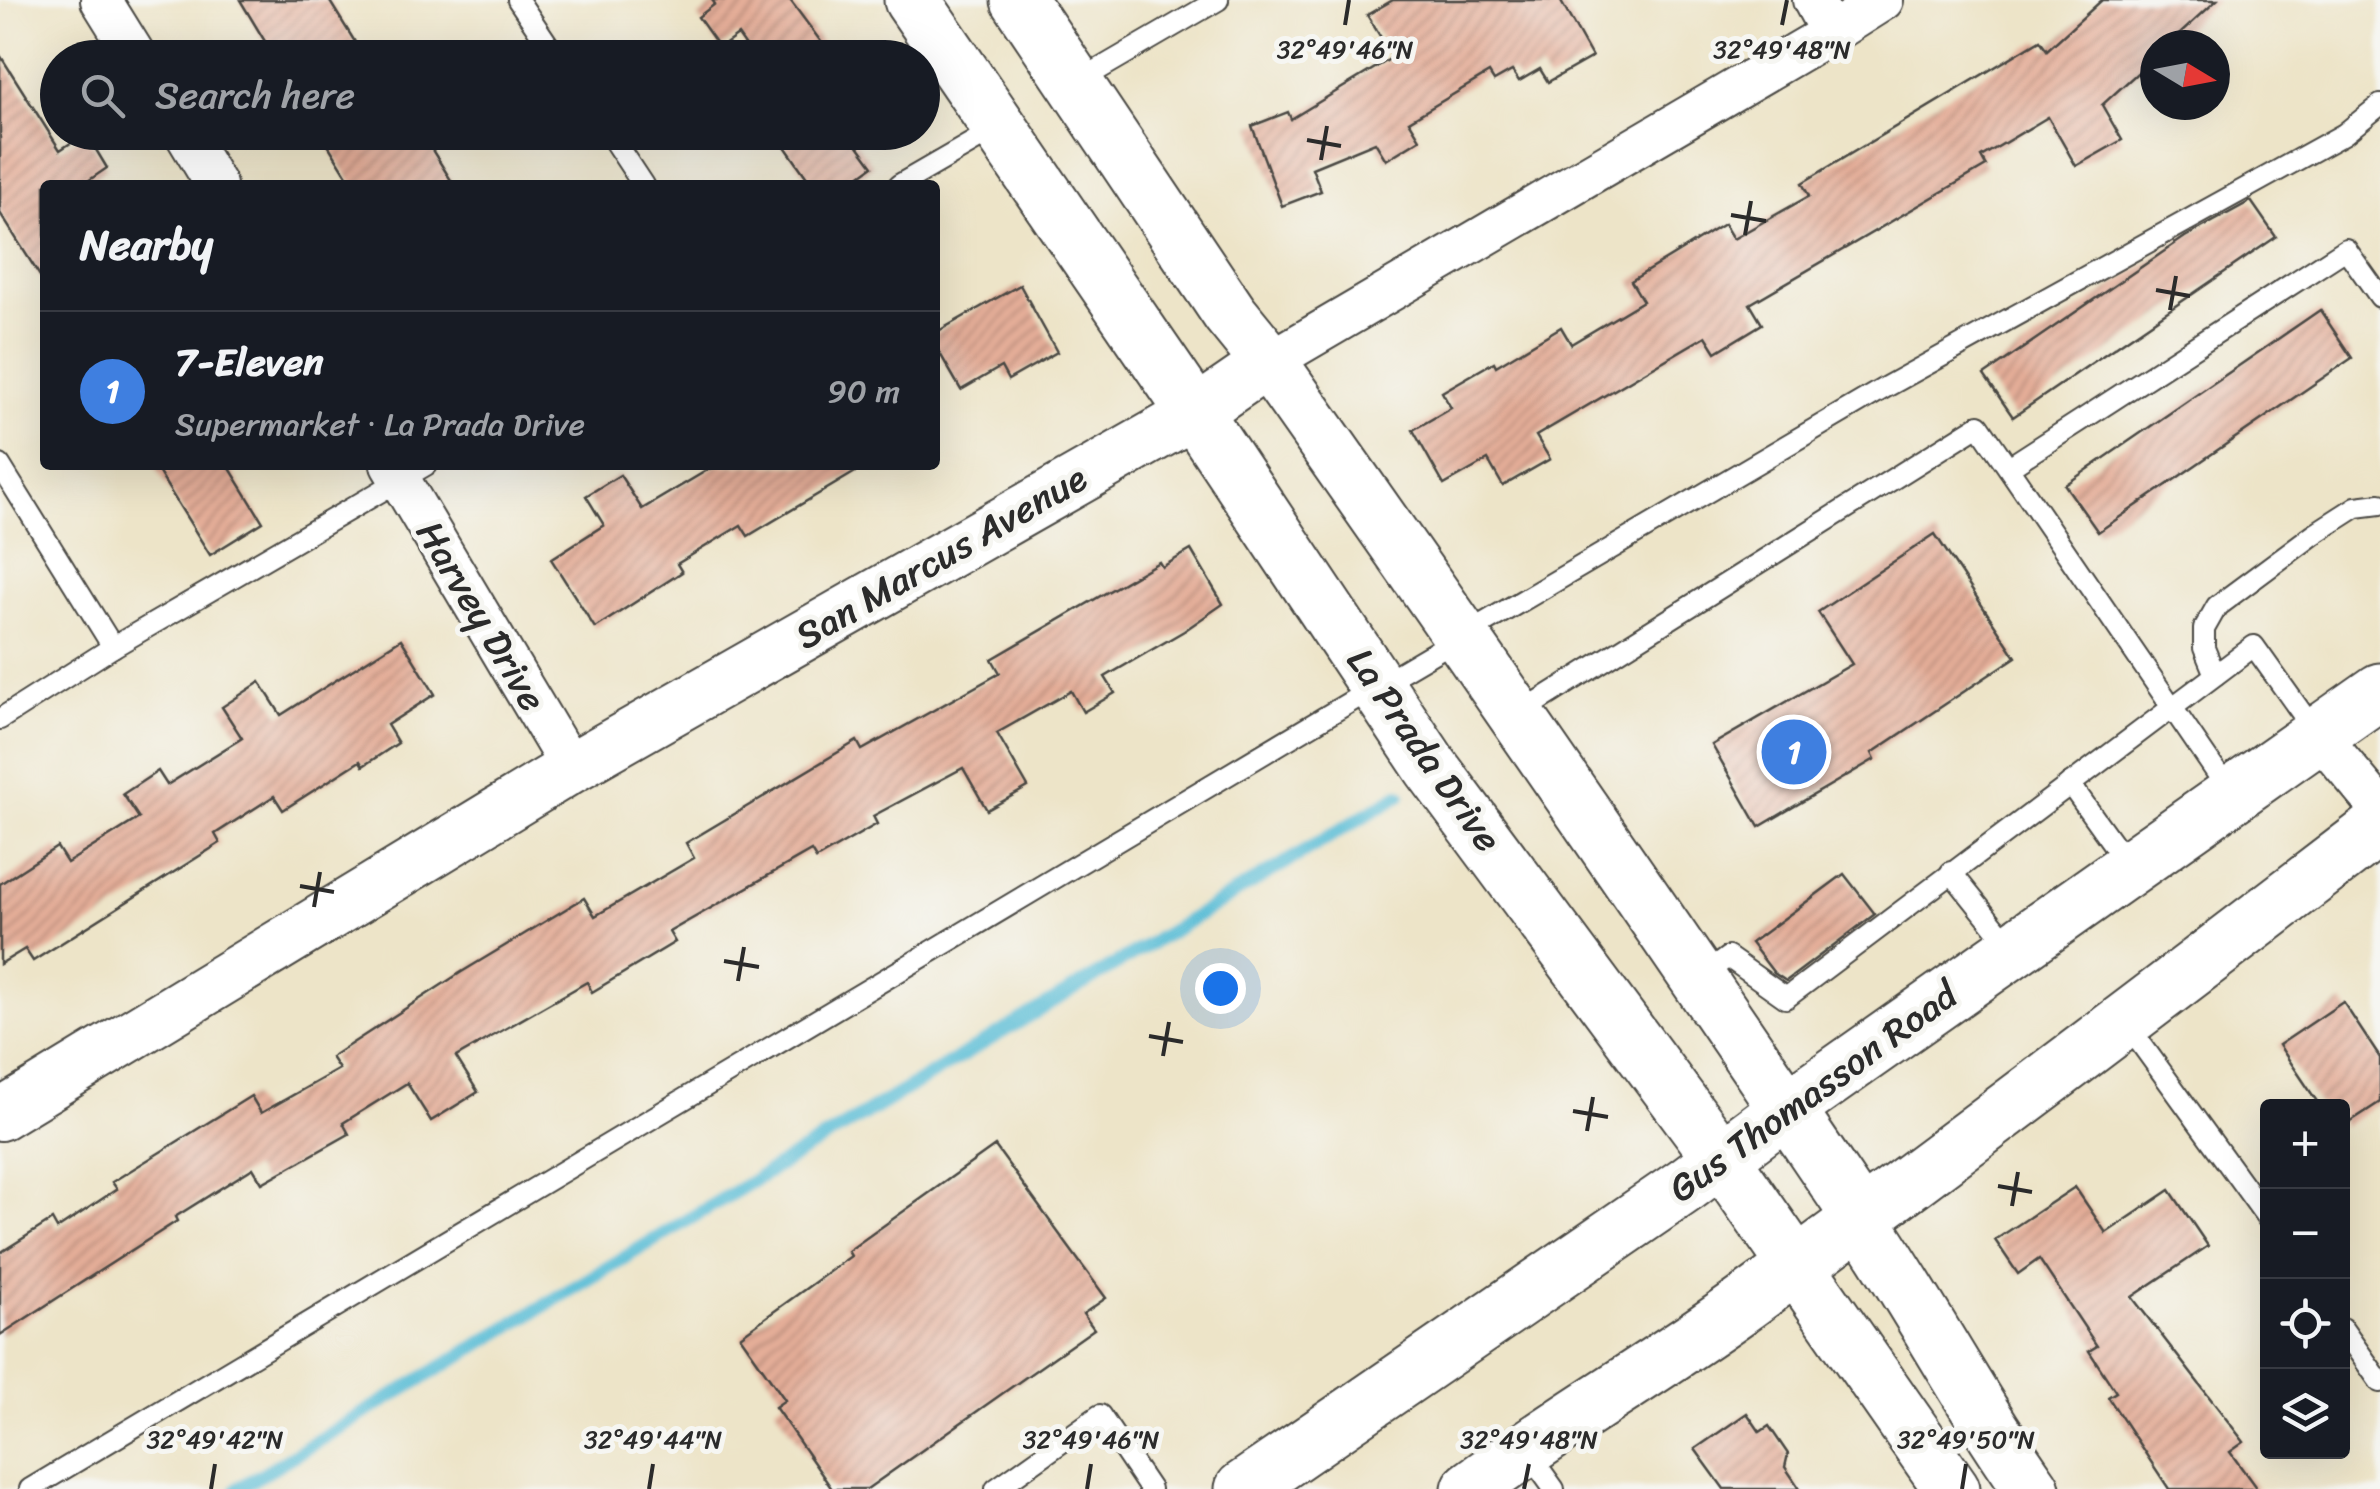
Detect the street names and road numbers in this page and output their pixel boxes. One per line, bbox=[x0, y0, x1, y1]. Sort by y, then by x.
street label: San Marcus Avenue bbox=[782, 446, 1100, 668]
street label: Harvey Drive bbox=[397, 507, 565, 725]
street label: La Prada Drive bbox=[1328, 633, 1520, 867]
street label: Gus Thomasson Road bbox=[1654, 962, 1975, 1221]

